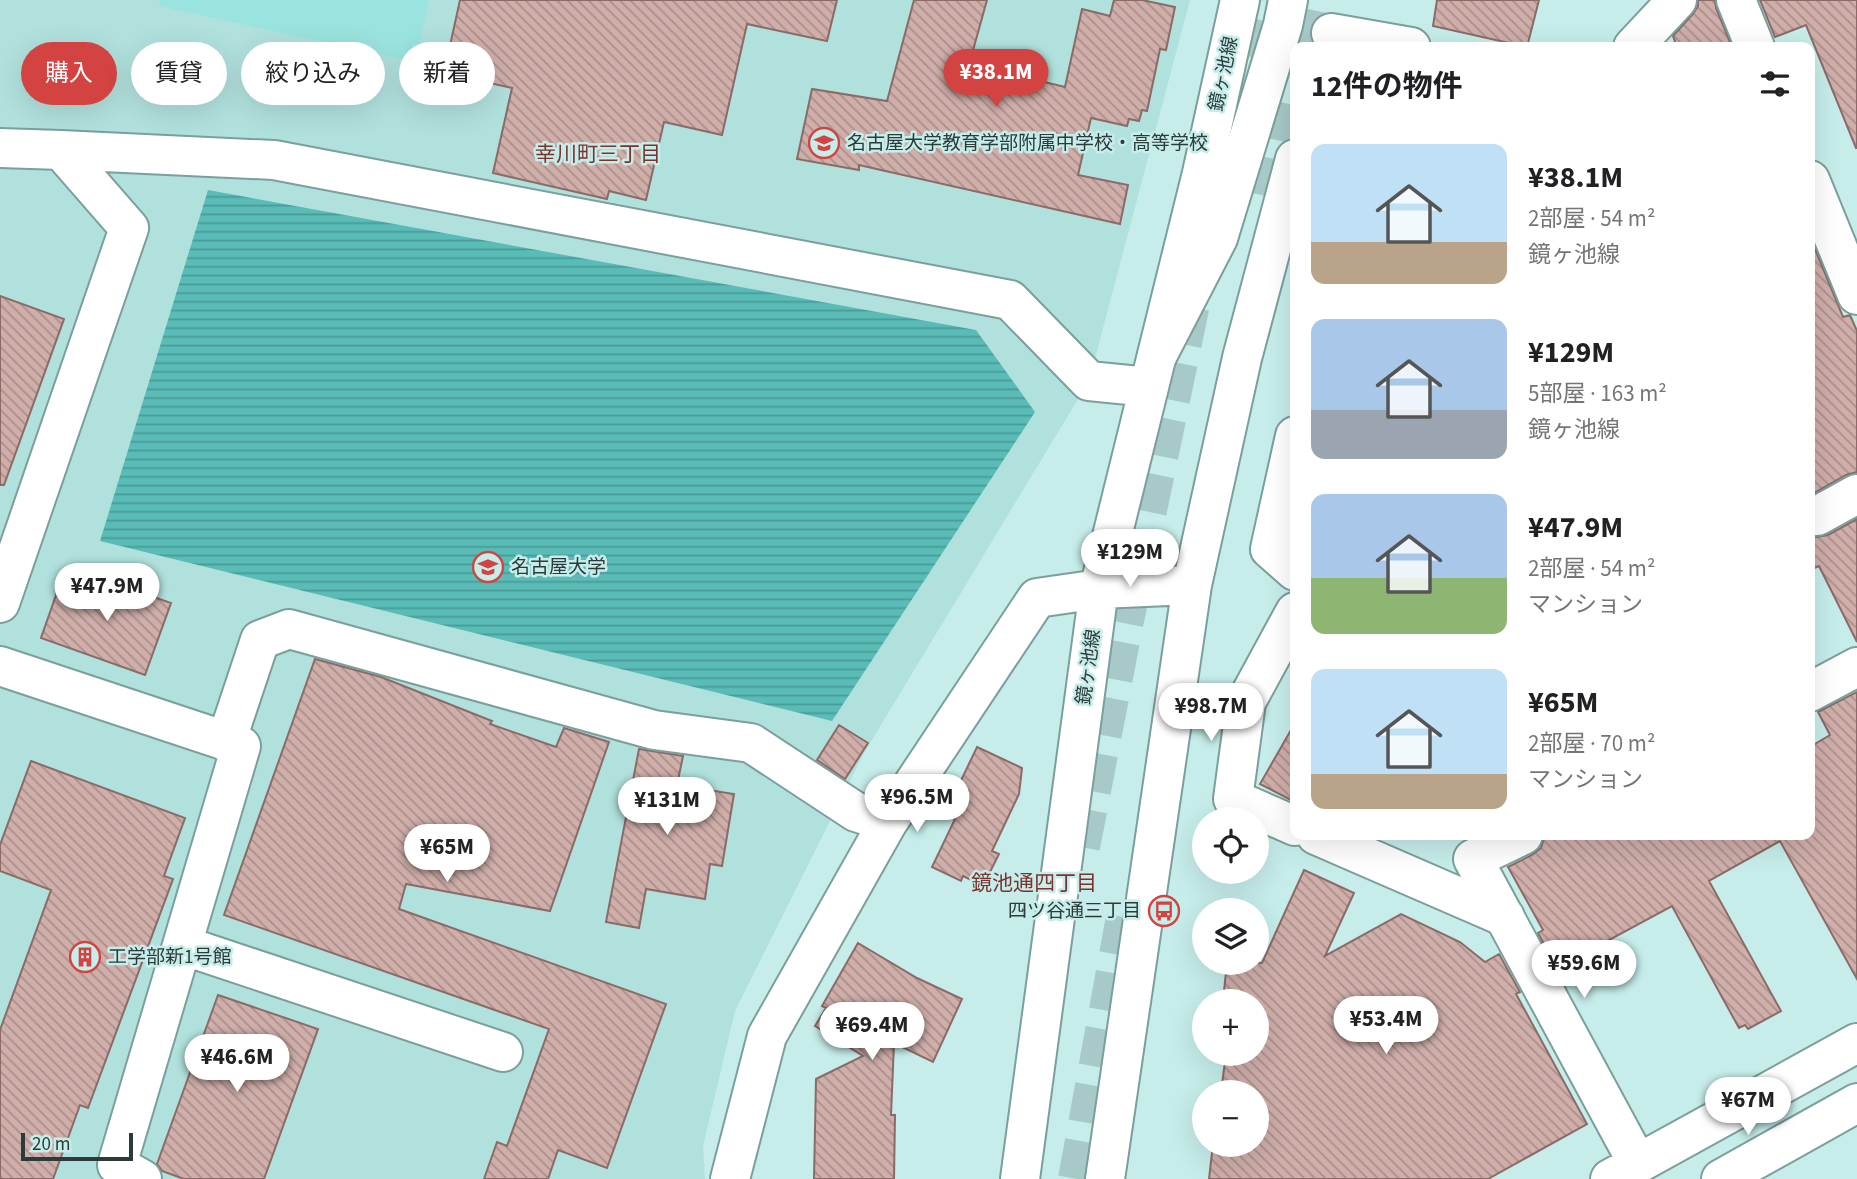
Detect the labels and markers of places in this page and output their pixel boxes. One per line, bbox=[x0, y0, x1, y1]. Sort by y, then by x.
pin: ¥38.1M bbox=[939, 50, 1053, 109]
school or university icon: 名古屋大学教育学部附属中学校・高等学校 bbox=[807, 126, 841, 160]
place label: 名古屋大学教育学部附属中学校・高等学校 bbox=[847, 130, 1208, 157]
pin: ¥129M bbox=[1081, 530, 1179, 589]
school or university icon: 名古屋大学 bbox=[471, 550, 505, 584]
place label: 名古屋大学 bbox=[511, 554, 606, 581]
pin: ¥47.9M bbox=[50, 564, 164, 623]
pin: ¥98.7M bbox=[1154, 684, 1268, 743]
pin: ¥96.5M bbox=[860, 774, 974, 834]
pin: ¥131M bbox=[618, 778, 716, 837]
pin: ¥65M bbox=[406, 824, 488, 884]
bus stop icon: 四ツ谷通三丁目 bbox=[1147, 894, 1181, 928]
place label: 四ツ谷通三丁目 bbox=[1008, 898, 1141, 925]
building icon: 工学部新1号館 bbox=[68, 940, 102, 974]
pin: ¥59.6M bbox=[1527, 940, 1641, 1000]
place label: 工学部新1号館 bbox=[108, 944, 231, 971]
pin: ¥53.4M bbox=[1329, 996, 1443, 1056]
pin: ¥69.4M bbox=[815, 1002, 929, 1062]
pin: ¥46.6M bbox=[180, 1034, 294, 1094]
pin: ¥67M bbox=[1707, 1078, 1789, 1137]

